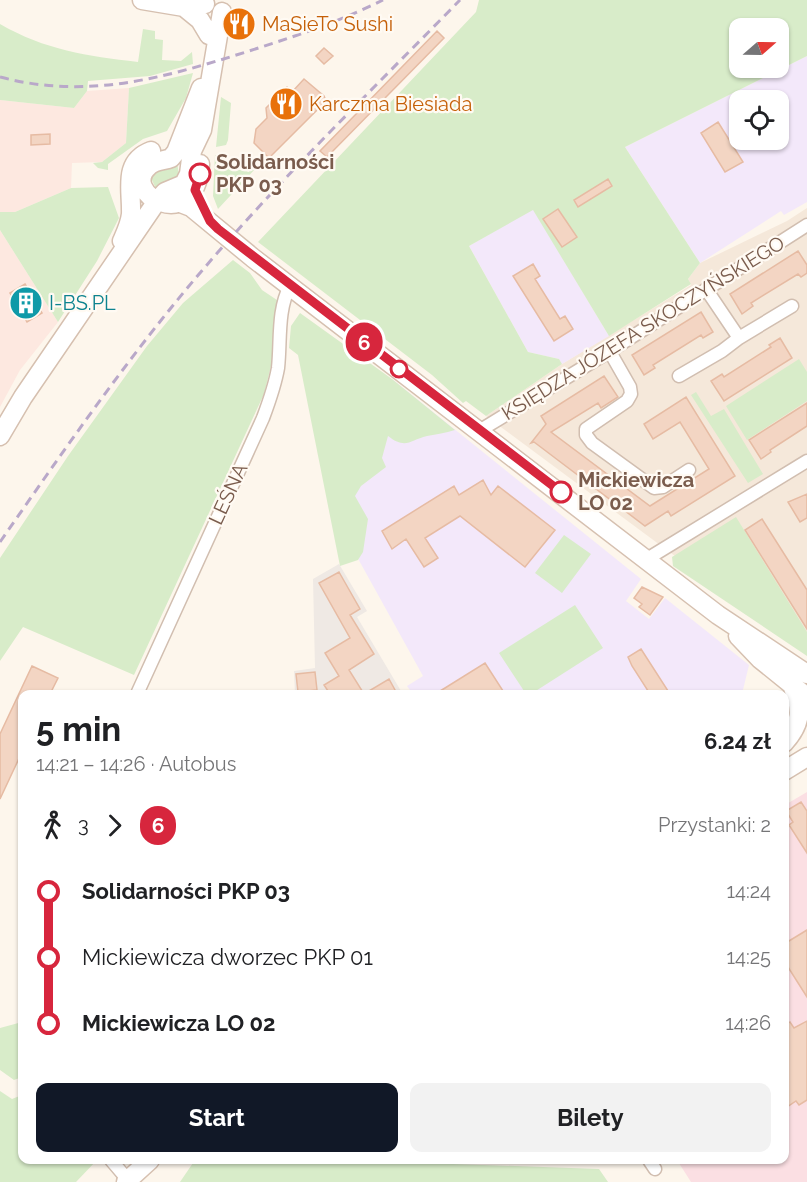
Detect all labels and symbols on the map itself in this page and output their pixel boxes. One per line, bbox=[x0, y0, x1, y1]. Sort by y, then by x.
restaurant icon: MaSieTo Sushi bbox=[221, 6, 257, 42]
place label: MaSieTo Sushi bbox=[262, 12, 393, 36]
north arrow bbox=[729, 18, 789, 78]
restaurant icon: Karczma Biesiada bbox=[268, 86, 304, 122]
place label: Karczma Biesiada bbox=[309, 92, 472, 116]
place label: Solidarności PKP 03 bbox=[216, 150, 334, 197]
marker: Solidarności PKP 03 bbox=[189, 163, 211, 185]
street label: KSIĘDZA JÓZEFA SKOCZYŃSKIEGO bbox=[497, 231, 789, 425]
building icon: I-BS.PL bbox=[8, 285, 44, 321]
place label: I-BS.PL bbox=[49, 291, 116, 315]
line badge: 6 bbox=[344, 322, 383, 362]
unlabelled marker bbox=[390, 360, 408, 378]
street label: LEŚNA bbox=[203, 459, 253, 528]
place label: Mickiewicza LO 02 bbox=[578, 468, 694, 515]
marker: Mickiewicza LO 02 bbox=[550, 481, 572, 503]

